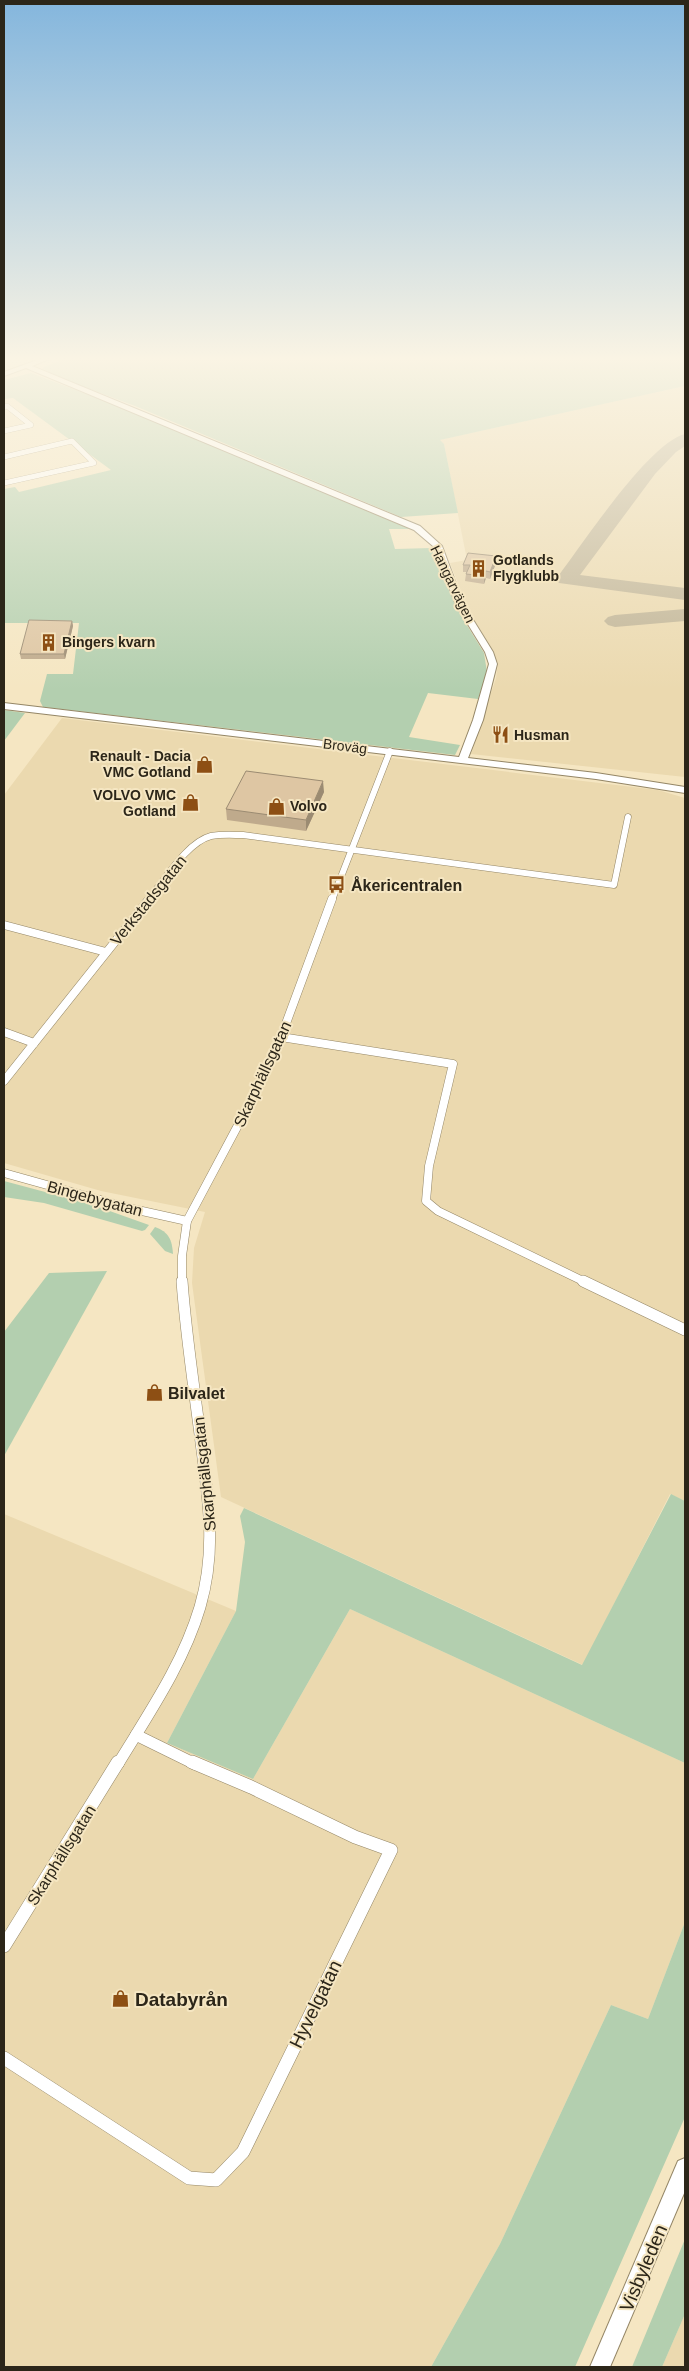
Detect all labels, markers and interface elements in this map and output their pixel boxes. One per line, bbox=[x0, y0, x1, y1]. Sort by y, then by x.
street label: Hangarvägen bbox=[427, 543, 479, 625]
place label: Gotlands Flygklubb bbox=[493, 552, 559, 584]
building icon: Gotlands Flygklubb bbox=[469, 558, 489, 578]
building icon: Bingers kvarn bbox=[38, 632, 58, 652]
place label: Bingers kvarn bbox=[62, 634, 155, 650]
restaurant icon: Husman bbox=[490, 725, 510, 745]
place label: Husman bbox=[514, 727, 569, 743]
street label: Broväg bbox=[322, 735, 368, 757]
place label: Renault - Dacia VMC Gotland bbox=[90, 748, 191, 780]
shop icon: Renault - Dacia VMC Gotland bbox=[195, 754, 215, 774]
place label: VOLVO VMC Gotland bbox=[93, 787, 176, 819]
shop icon: VOLVO VMC Gotland bbox=[180, 793, 200, 813]
shop icon: Volvo bbox=[266, 796, 286, 816]
place label: Volvo bbox=[290, 798, 327, 814]
street label: Verkstadsgatan bbox=[107, 852, 190, 949]
bus stop icon: Åkericentralen bbox=[327, 875, 347, 895]
place label: Åkericentralen bbox=[351, 876, 462, 894]
street label: Skarphällsgatan bbox=[231, 1019, 294, 1130]
street label: Bingebygatan bbox=[45, 1178, 144, 1219]
shop icon: Bilvalet bbox=[144, 1383, 164, 1403]
place label: Bilvalet bbox=[168, 1385, 226, 1402]
street label: Skarphällsgatan bbox=[190, 1416, 219, 1532]
street label: Skarphällsgatan bbox=[24, 1802, 99, 1908]
street label: Hyvelgatan bbox=[285, 1957, 346, 2052]
shop icon: Databyrån bbox=[111, 1989, 131, 2009]
place label: Databyrån bbox=[135, 1989, 228, 2010]
street label: Visbyleden bbox=[616, 2221, 671, 2315]

